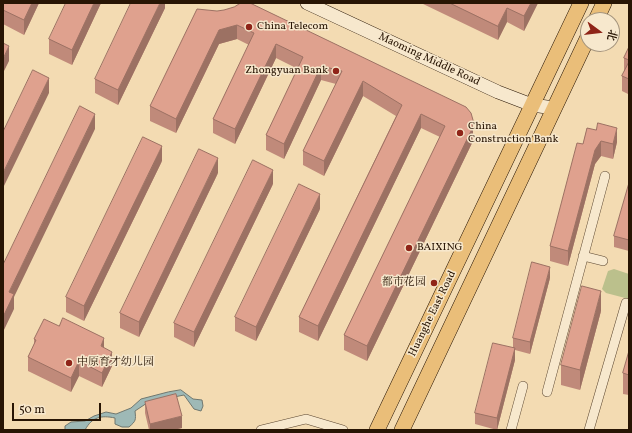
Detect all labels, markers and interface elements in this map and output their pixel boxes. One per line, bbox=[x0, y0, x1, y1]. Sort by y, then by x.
north arrow bbox=[580, 12, 620, 52]
place label: China Telecom bbox=[257, 20, 328, 34]
marker: China Telecom bbox=[244, 22, 254, 32]
text: 北 bbox=[602, 28, 620, 42]
street label: Maoming Middle Road bbox=[376, 31, 482, 89]
place label: Zhongyuan Bank bbox=[245, 64, 328, 78]
marker: Zhongyuan Bank bbox=[331, 66, 341, 76]
place label: China Construction Bank bbox=[468, 120, 559, 146]
marker: China Construction Bank bbox=[455, 128, 465, 138]
place label: BAIXING bbox=[417, 241, 463, 255]
marker: BAIXING bbox=[404, 243, 414, 253]
street label: Huanghe East Road bbox=[407, 269, 459, 359]
place label: 都市花园 bbox=[382, 276, 426, 290]
marker: 都市花园 bbox=[429, 278, 439, 288]
place label: 中原育才幼儿园 bbox=[77, 356, 154, 370]
marker: 中原育才幼儿园 bbox=[64, 358, 74, 368]
scale bar bbox=[14, 395, 103, 421]
text: 50 m bbox=[19, 402, 45, 418]

